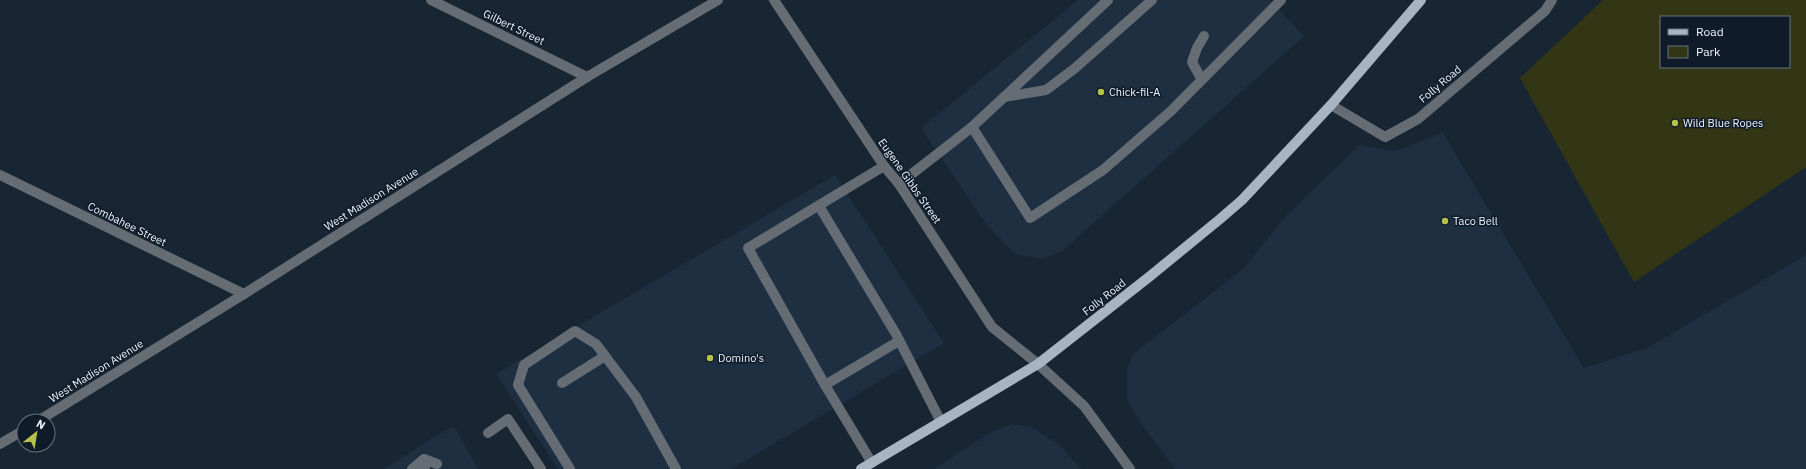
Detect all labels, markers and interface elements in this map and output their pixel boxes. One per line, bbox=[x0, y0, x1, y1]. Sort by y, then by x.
street label: Gilbert Street bbox=[481, 6, 547, 48]
legend bbox=[1660, 16, 1790, 68]
text: Road bbox=[1696, 24, 1724, 39]
text: Park bbox=[1696, 44, 1721, 59]
street label: Folly Road bbox=[1416, 62, 1464, 106]
place label: Chick-fil-A bbox=[1109, 85, 1160, 99]
marker: Chick-fil-A bbox=[1096, 87, 1106, 97]
place label: Wild Blue Ropes bbox=[1683, 116, 1763, 130]
marker: Wild Blue Ropes bbox=[1670, 118, 1680, 128]
street label: Eugene Gibbs Street bbox=[875, 136, 945, 226]
street label: West Madison Avenue bbox=[321, 164, 421, 234]
street label: Combahee Street bbox=[85, 199, 169, 249]
place label: Taco Bell bbox=[1453, 214, 1498, 228]
marker: Taco Bell bbox=[1440, 216, 1450, 226]
street label: Folly Road bbox=[1080, 276, 1128, 318]
street label: West Madison Avenue bbox=[46, 336, 146, 406]
place label: Domino's bbox=[718, 351, 764, 365]
marker: Domino's bbox=[705, 353, 715, 363]
north arrow bbox=[16, 413, 56, 453]
text: N bbox=[34, 416, 48, 432]

